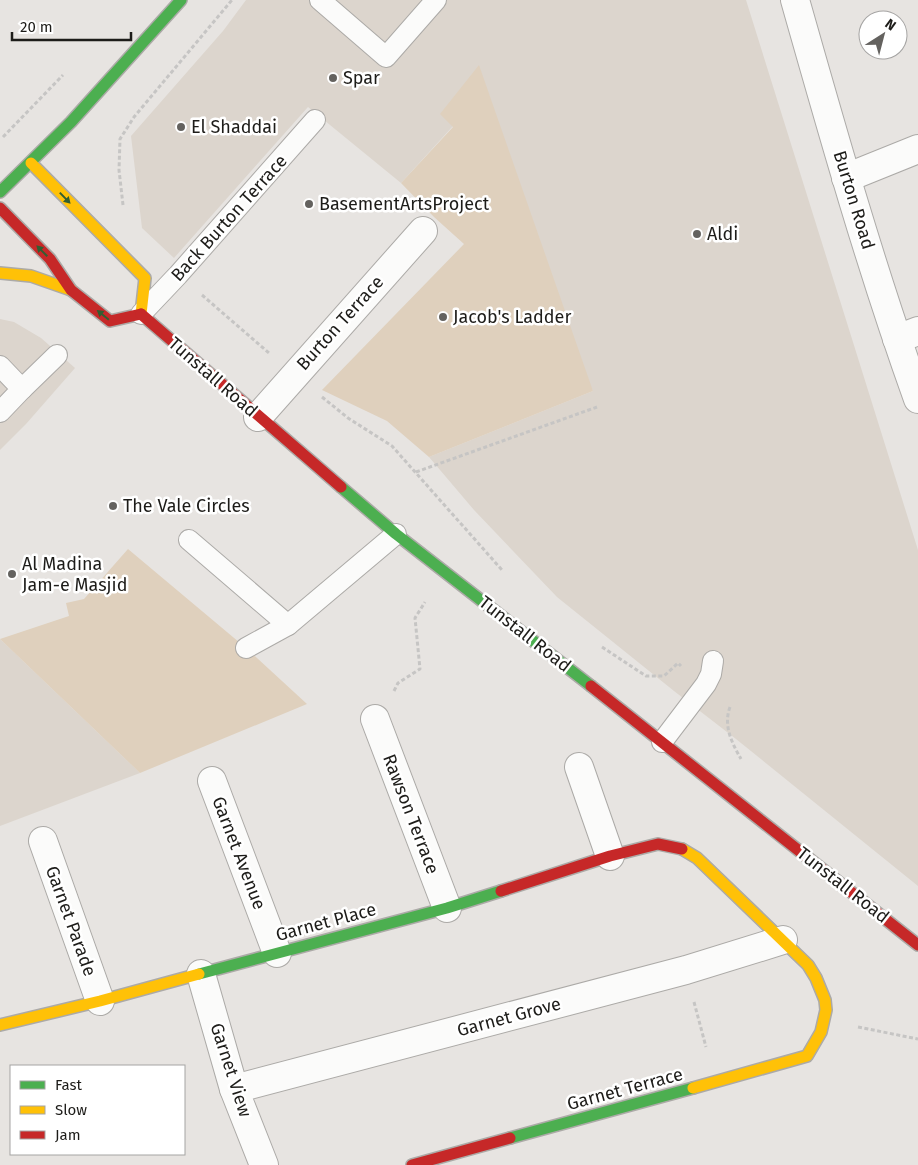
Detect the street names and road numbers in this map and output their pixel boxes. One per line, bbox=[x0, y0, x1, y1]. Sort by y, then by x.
street label: Burton Road bbox=[829, 148, 879, 252]
street label: Back Burton Terrace bbox=[166, 150, 292, 286]
street label: Burton Terrace bbox=[292, 271, 388, 375]
street label: Tunstall Road bbox=[164, 332, 262, 422]
street label: Tunstall Road bbox=[475, 591, 575, 677]
street label: Rawson Terrace bbox=[378, 751, 444, 877]
street label: Garnet Avenue bbox=[207, 793, 271, 913]
street label: Tunstall Road bbox=[793, 842, 893, 928]
street label: Garnet Parade bbox=[41, 863, 101, 979]
street label: Garnet Place bbox=[273, 898, 379, 946]
street label: Garnet Grove bbox=[455, 993, 563, 1041]
street label: Garnet View bbox=[205, 1020, 257, 1120]
street label: Garnet Terrace bbox=[565, 1063, 685, 1115]

